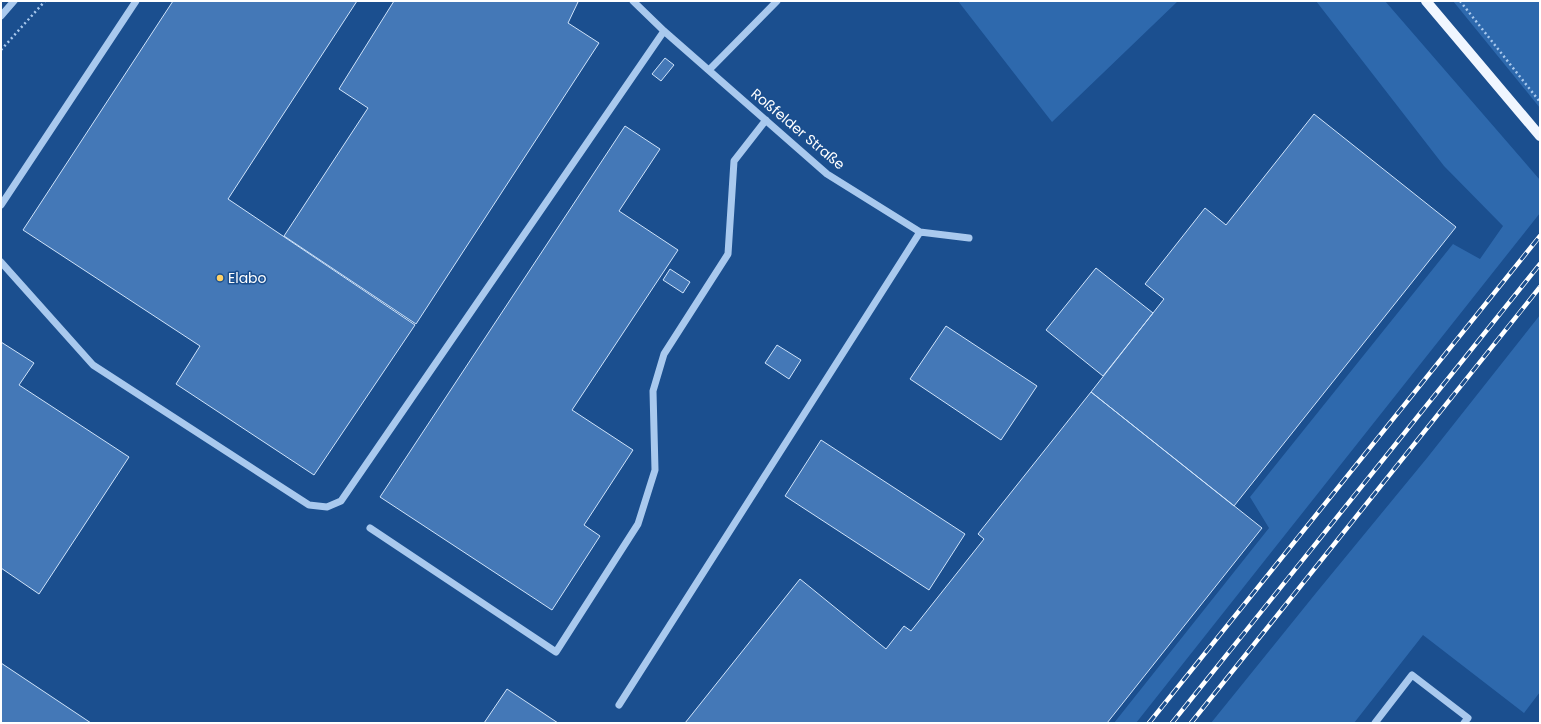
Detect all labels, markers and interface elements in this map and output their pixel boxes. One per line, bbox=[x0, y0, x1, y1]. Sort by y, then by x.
street label: Roßfelder Straße bbox=[747, 84, 850, 174]
place label: Elabo bbox=[228, 268, 267, 288]
marker: Elabo bbox=[215, 273, 225, 283]

